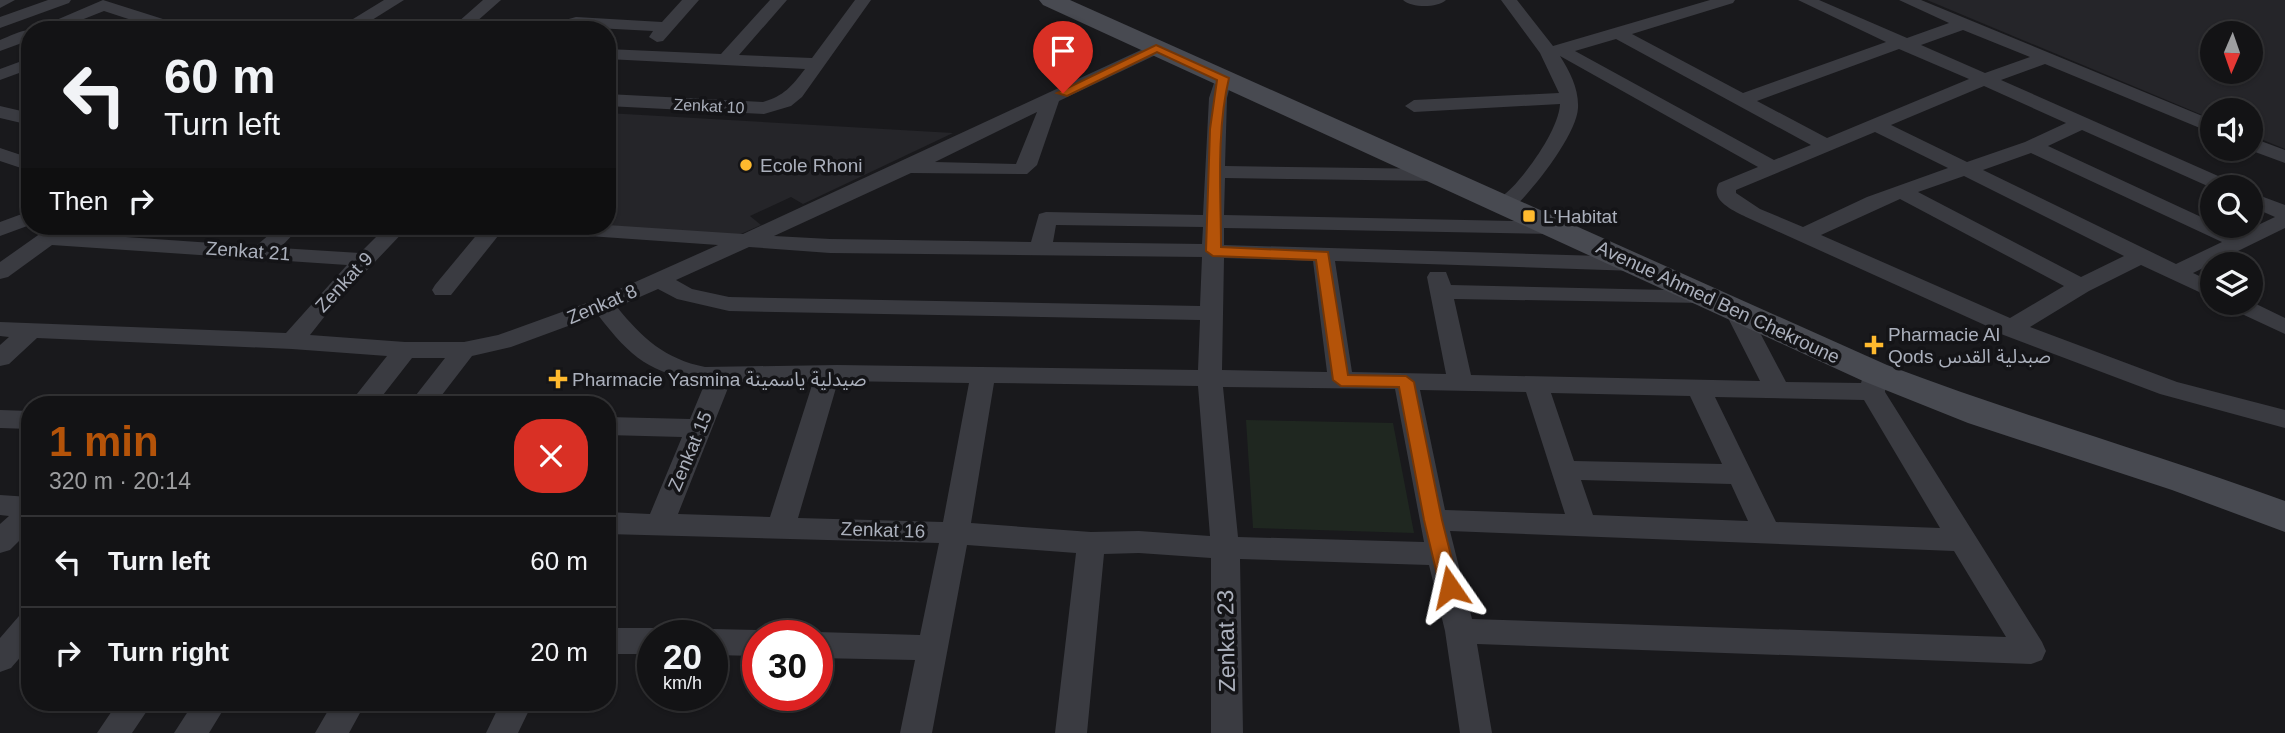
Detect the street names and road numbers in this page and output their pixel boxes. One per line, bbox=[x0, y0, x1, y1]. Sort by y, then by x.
street label: Zenkat 10 bbox=[673, 96, 745, 116]
street label: Avenue Ahmed Ben Chekroune bbox=[1593, 236, 1843, 368]
street label: Zenkat 21 bbox=[205, 238, 291, 264]
street label: Zenkat 9 bbox=[311, 248, 377, 316]
street label: Zenkat 8 bbox=[564, 280, 640, 328]
street label: Zenkat 15 bbox=[664, 408, 716, 494]
street label: Zenkat 16 bbox=[840, 518, 926, 542]
street label: Zenkat 23 bbox=[1212, 590, 1240, 692]

